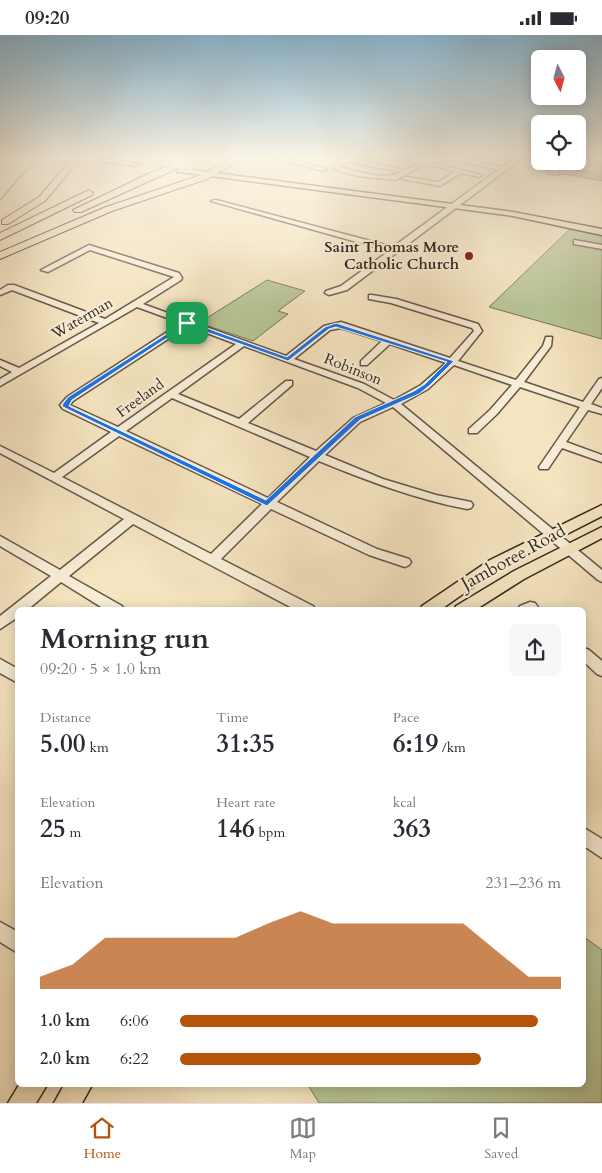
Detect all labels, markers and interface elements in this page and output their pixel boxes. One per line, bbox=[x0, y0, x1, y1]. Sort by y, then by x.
text: 09:20 bbox=[25, 5, 69, 31]
north arrow bbox=[531, 50, 586, 105]
map controls bbox=[531, 50, 586, 170]
button: locate bbox=[531, 115, 586, 170]
place label: Saint Thomas More Catholic Church bbox=[325, 237, 460, 274]
marker: Saint Thomas More Catholic Church bbox=[463, 250, 475, 262]
street label: Waterman bbox=[47, 292, 117, 344]
pin bbox=[166, 302, 208, 344]
icon: arrive bbox=[173, 309, 201, 337]
street label: Robinson bbox=[321, 348, 385, 390]
street label: Freeland bbox=[112, 374, 168, 422]
street label: Jamboree Road bbox=[454, 518, 570, 598]
text: Morning run bbox=[40, 620, 209, 658]
button: share bbox=[509, 624, 561, 676]
text: 09:20 · 5 × 1.0 km bbox=[40, 658, 161, 680]
text: Distance bbox=[40, 708, 91, 727]
text: Time bbox=[216, 708, 249, 727]
text: Pace bbox=[393, 708, 420, 727]
text: 5.00 bbox=[40, 727, 86, 761]
text: 31:35 bbox=[216, 727, 275, 761]
text: 6:19 bbox=[393, 727, 438, 761]
text: km bbox=[86, 738, 109, 757]
text: /km bbox=[438, 738, 466, 757]
text: Elevation bbox=[40, 793, 96, 812]
text: Heart rate bbox=[216, 793, 276, 812]
text: kcal bbox=[393, 793, 416, 812]
text: 25 bbox=[40, 812, 66, 846]
text: 146 bbox=[216, 812, 255, 846]
text: 363 bbox=[393, 812, 431, 846]
text: m bbox=[66, 823, 81, 842]
text: bpm bbox=[255, 823, 285, 842]
text: Elevation bbox=[40, 872, 104, 894]
text: 231–236 m bbox=[485, 872, 561, 894]
text: 1.0 km bbox=[40, 1010, 90, 1032]
text: 6:06 bbox=[120, 1010, 149, 1032]
text: 2.0 km bbox=[40, 1048, 90, 1070]
text: 6:22 bbox=[120, 1048, 149, 1070]
tab: Home bbox=[84, 1114, 121, 1163]
tab: Map bbox=[289, 1114, 317, 1163]
tab: Saved bbox=[484, 1114, 518, 1163]

